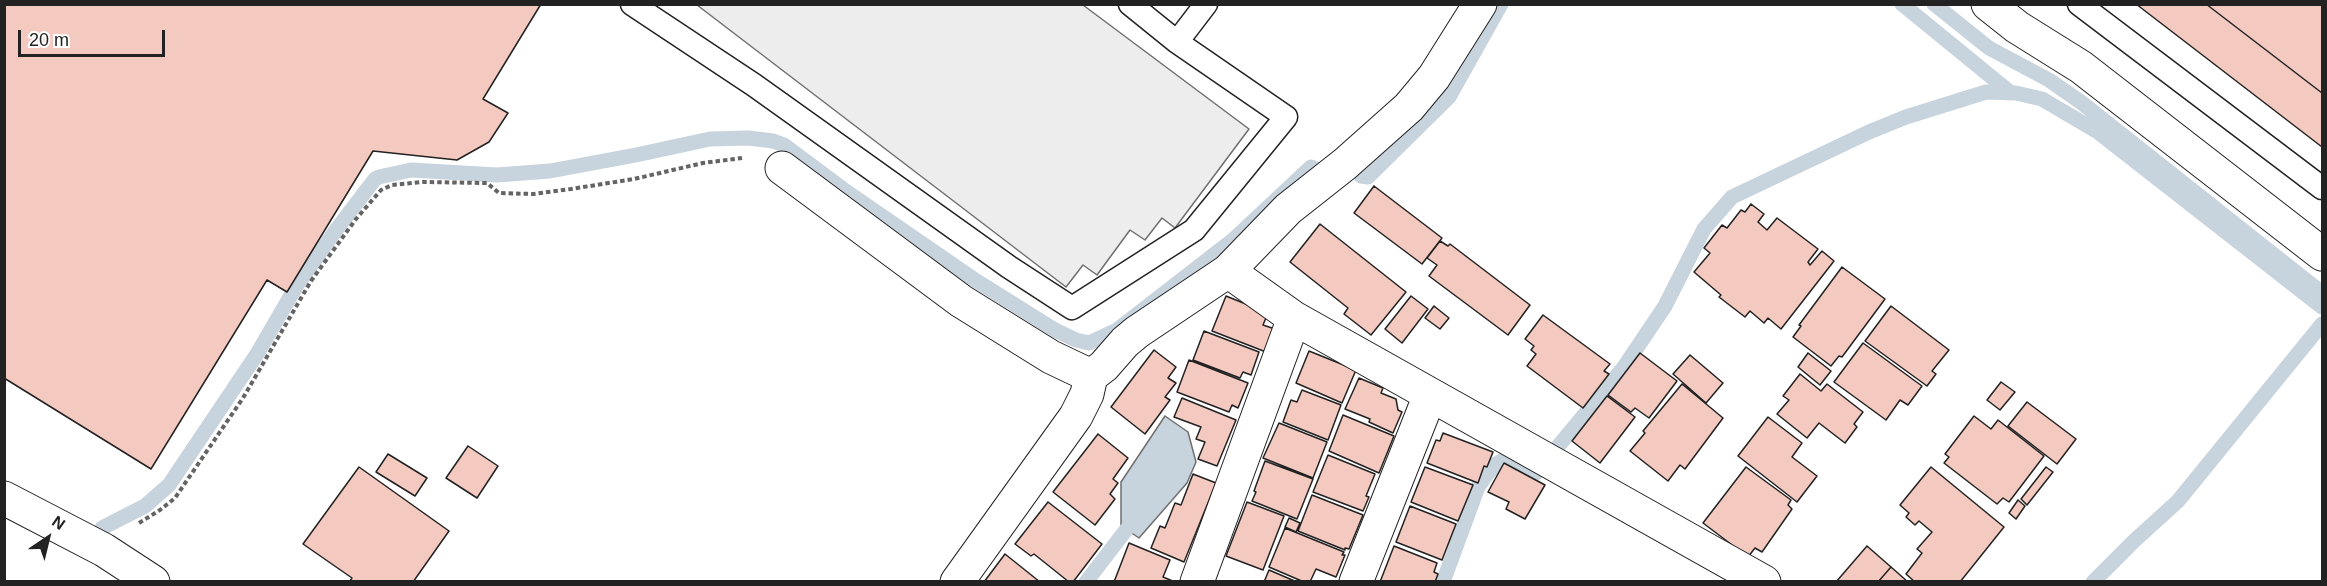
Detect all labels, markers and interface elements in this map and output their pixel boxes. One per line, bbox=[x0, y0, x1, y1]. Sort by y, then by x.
scale bar bbox=[21, 18, 168, 56]
text: 20 m bbox=[29, 30, 69, 50]
north arrow bbox=[18, 508, 78, 568]
text: N bbox=[49, 513, 68, 533]

